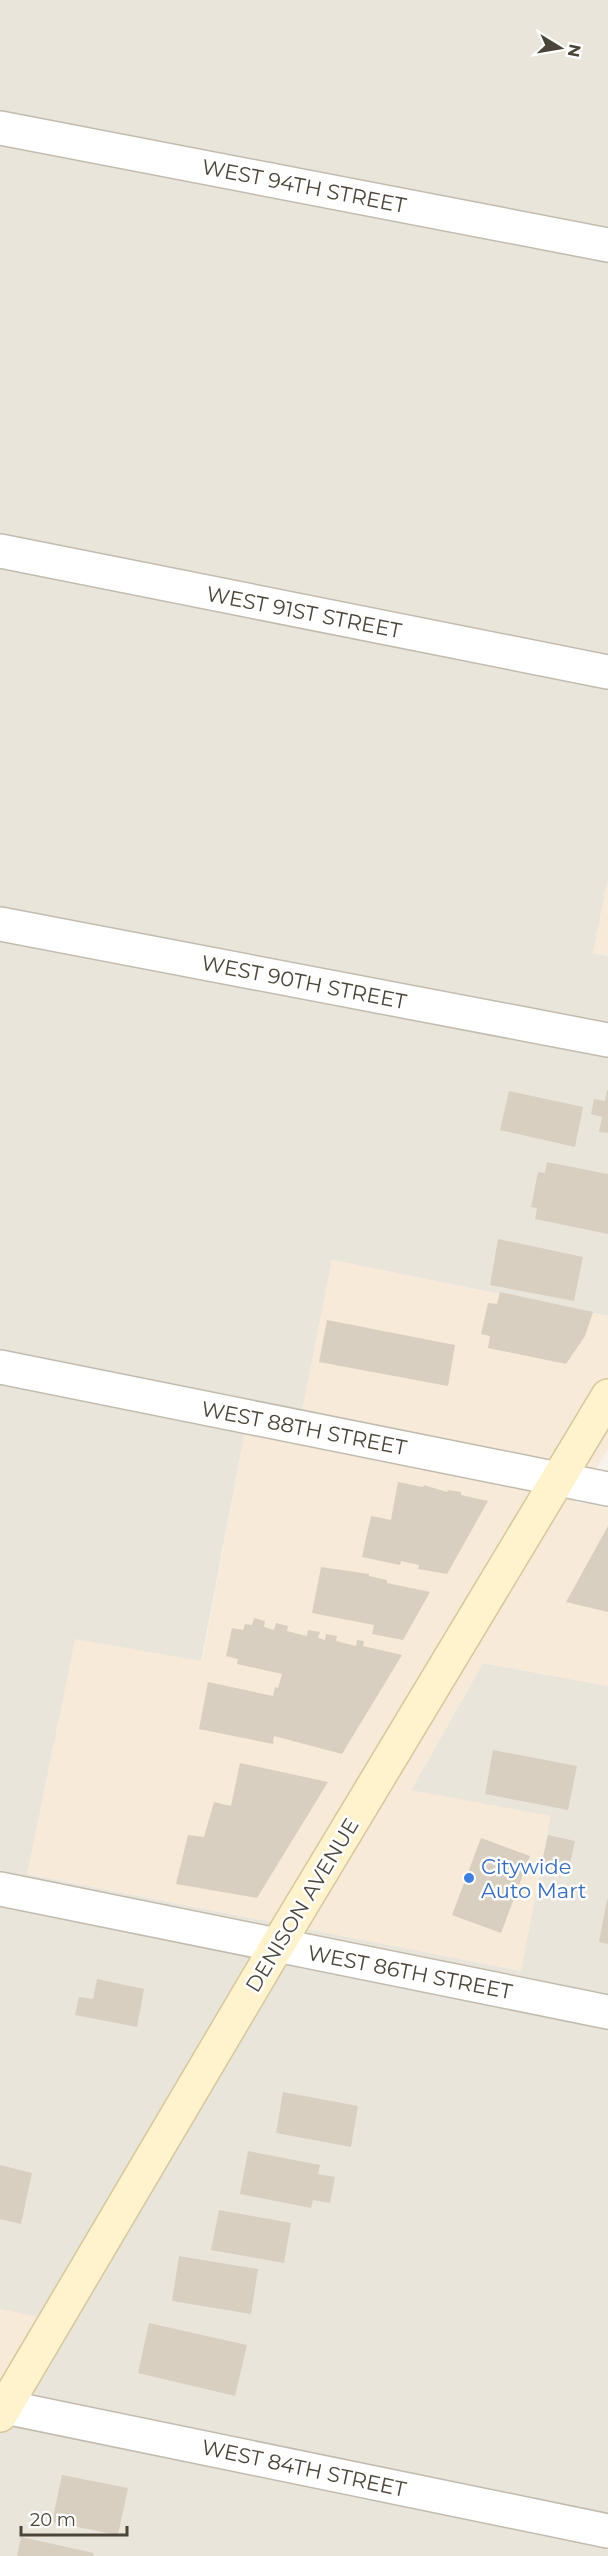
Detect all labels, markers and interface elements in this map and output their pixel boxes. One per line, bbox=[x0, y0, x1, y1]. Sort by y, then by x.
north arrow bbox=[530, 18, 590, 78]
text: N bbox=[564, 43, 585, 59]
street label: WEST 94TH STREET bbox=[200, 154, 408, 218]
street label: WEST 91ST STREET bbox=[204, 581, 404, 643]
street label: WEST 90TH STREET bbox=[199, 950, 409, 1014]
street label: WEST 88TH STREET bbox=[199, 1396, 409, 1460]
street label: DENISON AVENUE bbox=[240, 1814, 364, 1996]
place label: Citywide Auto Mart bbox=[481, 1854, 586, 1903]
marker: Citywide Auto Mart bbox=[462, 1871, 476, 1885]
street label: WEST 86TH STREET bbox=[306, 1940, 514, 2004]
street label: WEST 84TH STREET bbox=[200, 2434, 408, 2502]
scale bar bbox=[21, 2499, 128, 2537]
text: 20 m bbox=[30, 2509, 76, 2531]

